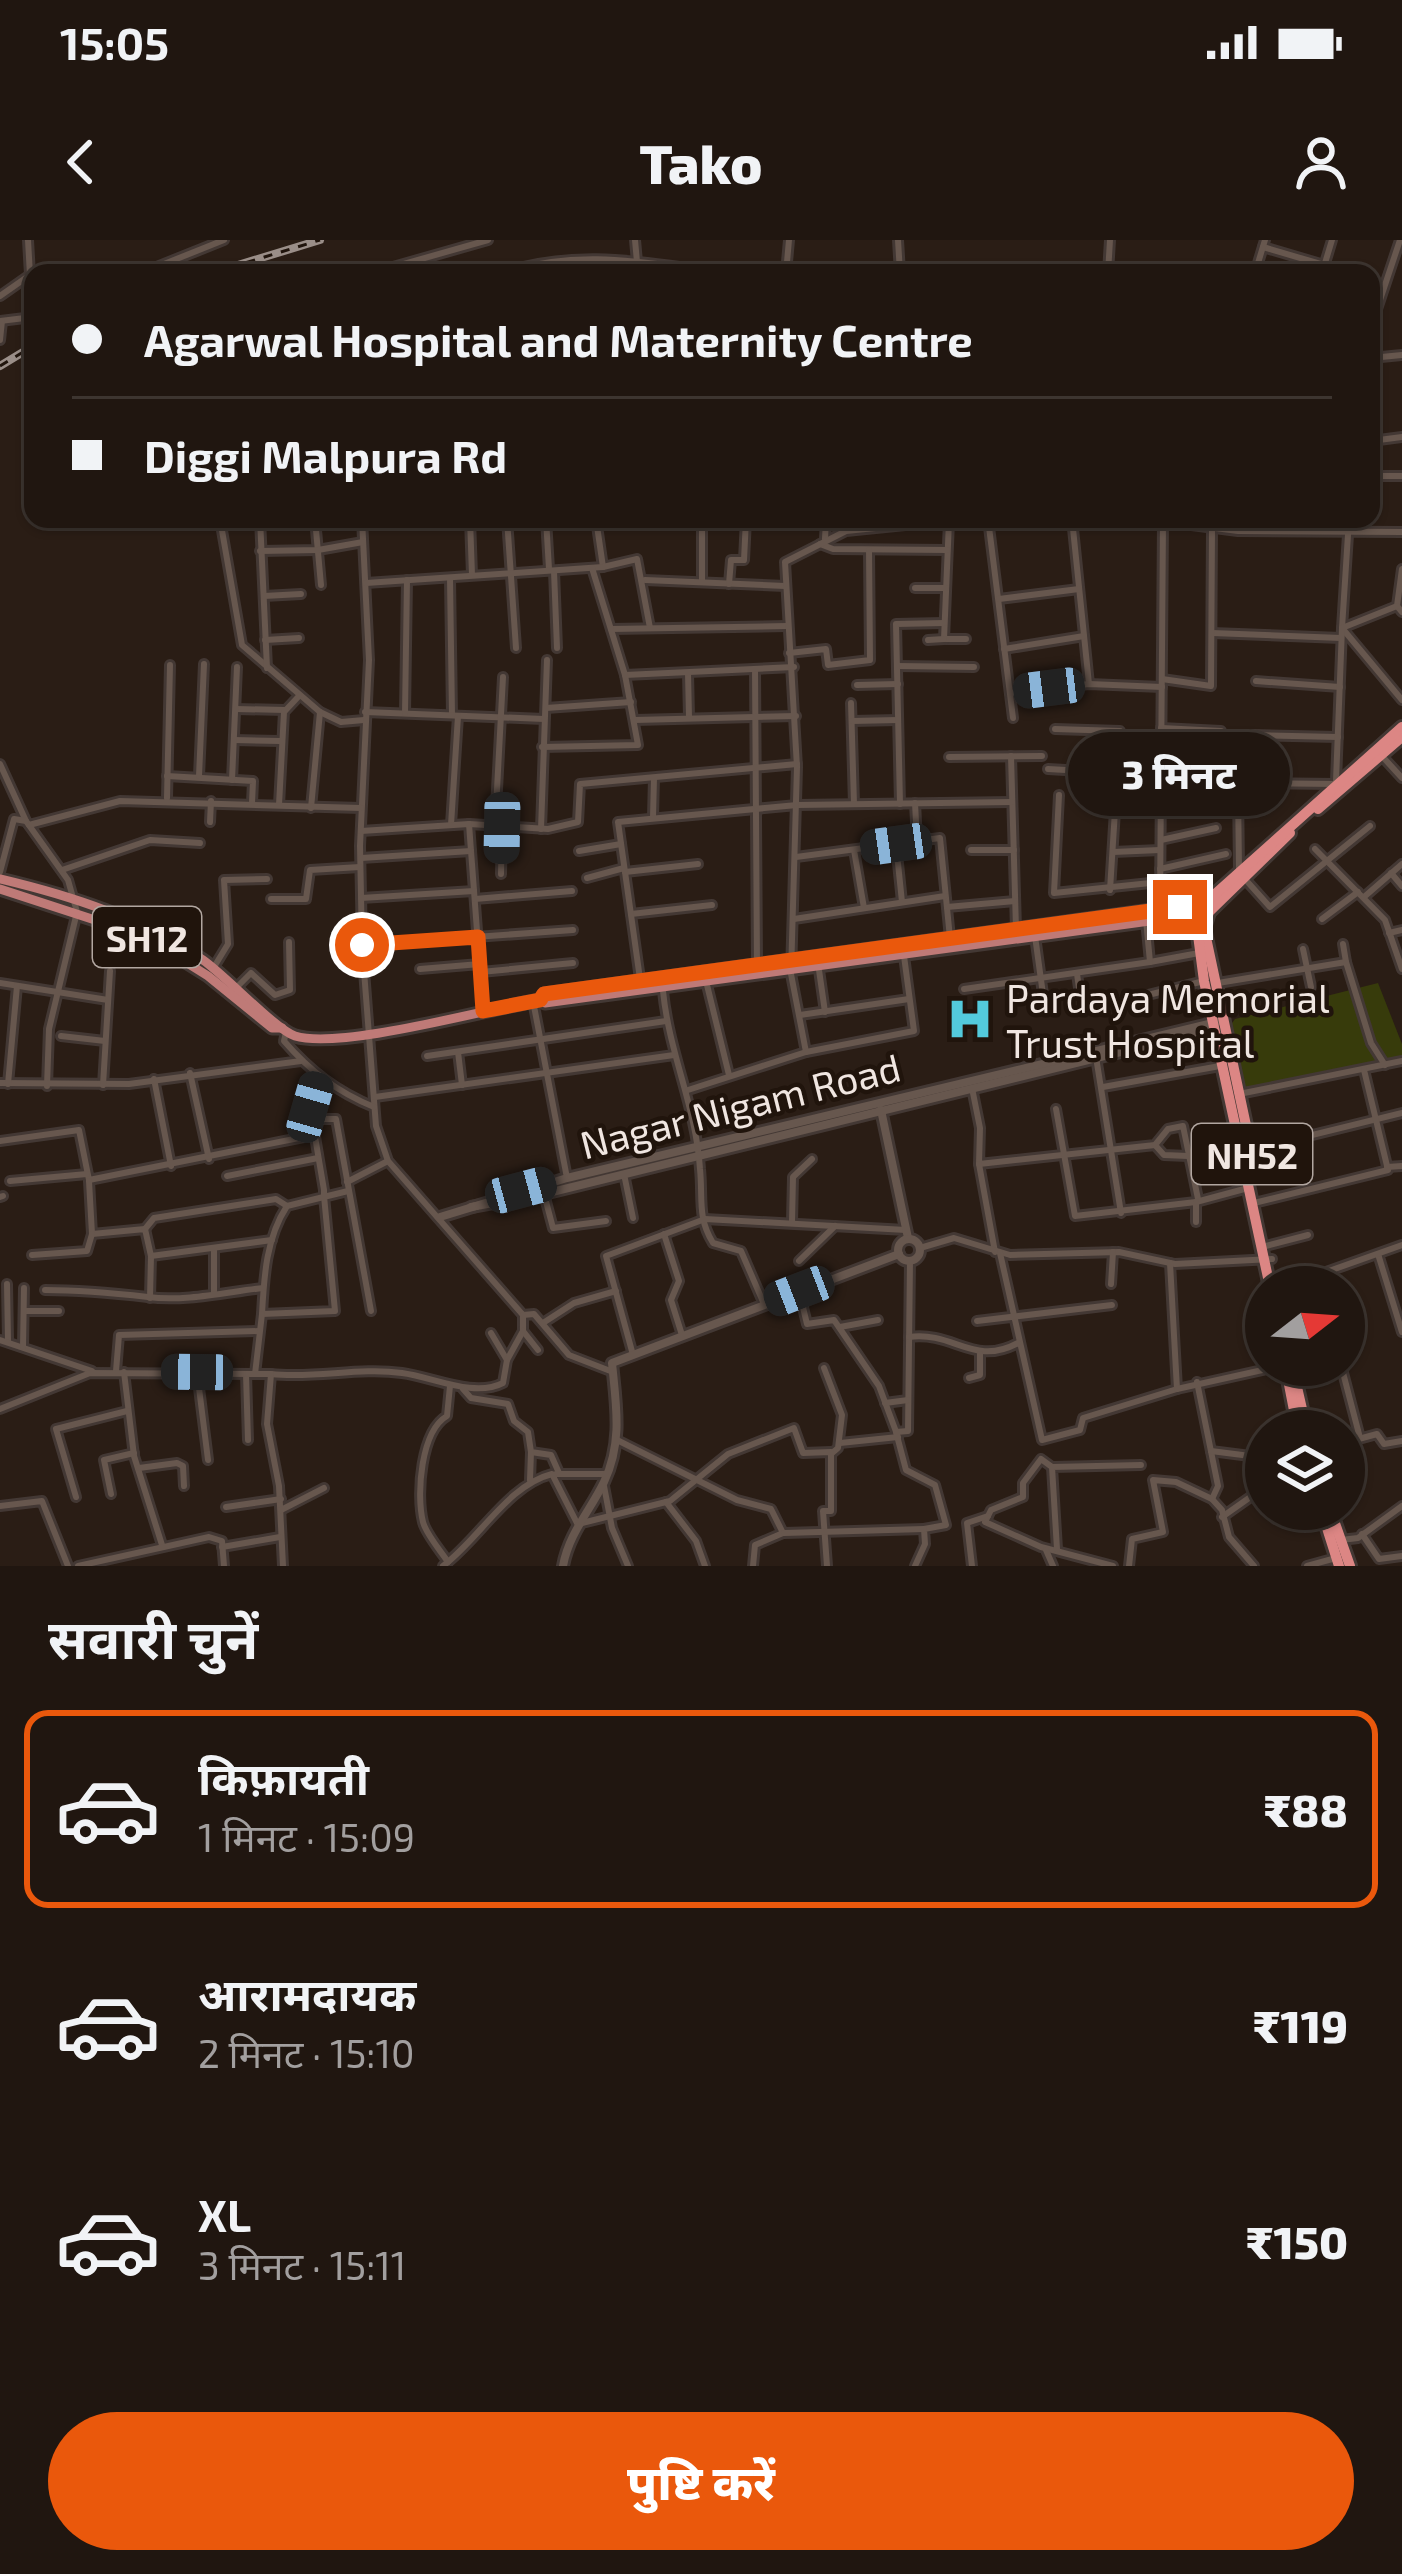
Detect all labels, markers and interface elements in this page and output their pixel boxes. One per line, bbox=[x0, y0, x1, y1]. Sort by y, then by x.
text: 15:05 bbox=[60, 15, 169, 69]
icon: back bbox=[48, 129, 114, 195]
icon: person bbox=[1288, 129, 1354, 195]
text: Tako bbox=[640, 130, 762, 195]
text: Agarwal Hospital and Maternity Centre bbox=[144, 312, 973, 366]
text: Diggi Malpura Rd bbox=[144, 428, 507, 482]
car bbox=[1011, 666, 1087, 710]
callout: 3 मिनट bbox=[1069, 733, 1291, 817]
text: 3 मिनट bbox=[1122, 750, 1236, 797]
car bbox=[483, 792, 521, 864]
car bbox=[858, 821, 934, 867]
route end bbox=[1153, 880, 1207, 934]
road number: SH12 bbox=[93, 907, 201, 967]
route start bbox=[335, 918, 389, 972]
place label: Pardaya Memorial Trust Hospital bbox=[1006, 974, 1330, 1066]
hospital icon: Pardaya Memorial Trust Hospital bbox=[945, 994, 995, 1044]
street label: Nagar Nigam Road bbox=[575, 1042, 905, 1168]
car bbox=[283, 1067, 337, 1147]
road number: NH52 bbox=[1192, 1124, 1312, 1184]
car bbox=[482, 1163, 560, 1217]
car bbox=[759, 1261, 839, 1321]
north arrow bbox=[1245, 1266, 1365, 1386]
map controls bbox=[1245, 1266, 1365, 1530]
car bbox=[161, 1353, 233, 1391]
button: layers bbox=[1245, 1410, 1365, 1530]
text: सवारी चुनें bbox=[48, 1605, 258, 1670]
text: किफ़ायती bbox=[198, 1750, 369, 1804]
icon: car bbox=[54, 1755, 162, 1863]
text: ₹88 bbox=[1264, 1782, 1348, 1836]
text: 1 मिनट · 15:09 bbox=[198, 1813, 415, 1860]
text: आरामदायक bbox=[198, 1966, 416, 2020]
icon: car bbox=[54, 1971, 162, 2079]
text: ₹119 bbox=[1253, 1998, 1348, 2052]
text: 2 मिनट · 15:10 bbox=[198, 2029, 415, 2076]
icon: car bbox=[54, 2187, 162, 2295]
text: XL bbox=[198, 2187, 251, 2241]
text: ₹150 bbox=[1246, 2214, 1348, 2268]
text: 3 मिनट · 15:11 bbox=[198, 2241, 406, 2288]
button: पुष्टि करें bbox=[48, 2412, 1354, 2550]

